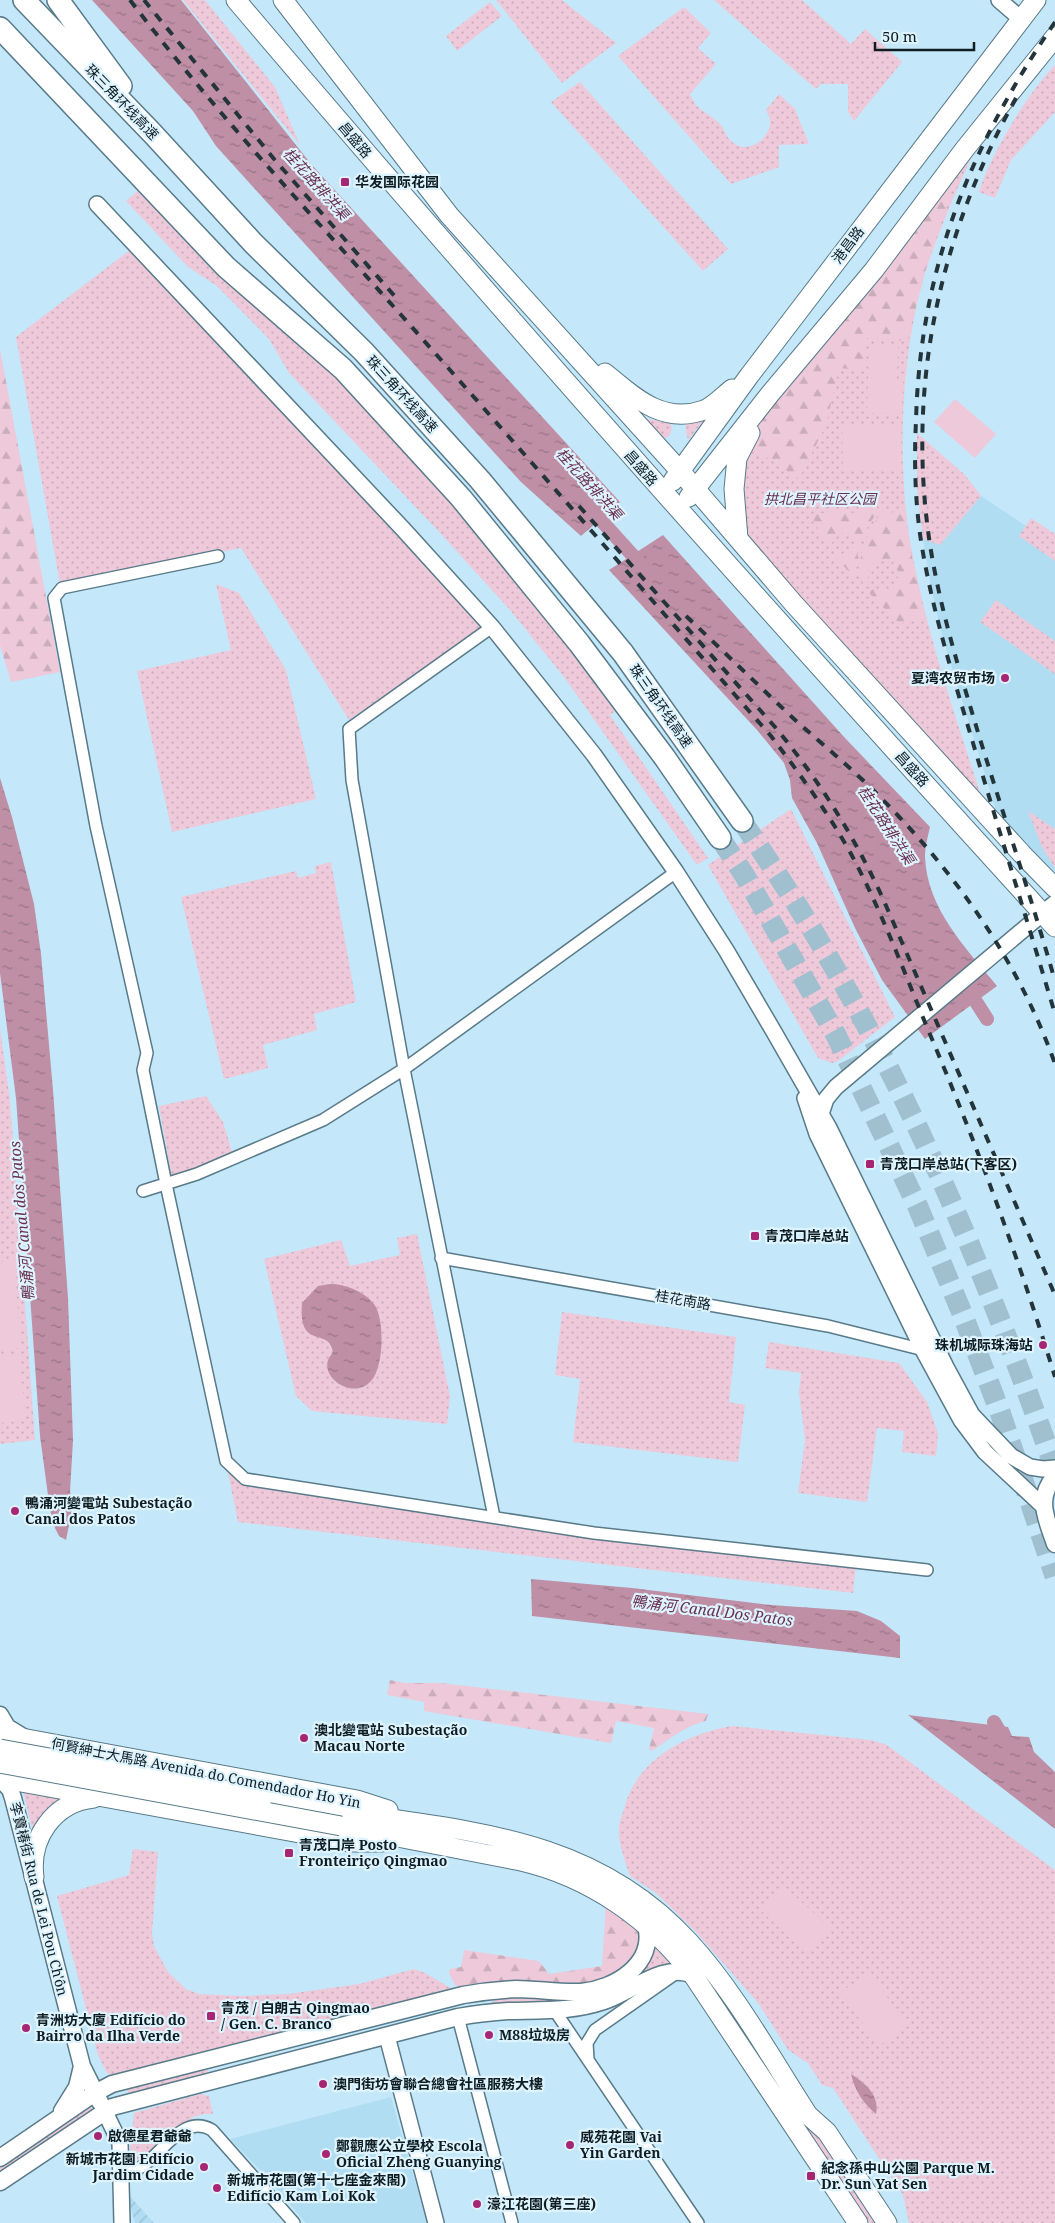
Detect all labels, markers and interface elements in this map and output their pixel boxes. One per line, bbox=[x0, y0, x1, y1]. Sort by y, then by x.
scale bar bbox=[875, 20, 974, 52]
text: 50 m bbox=[882, 26, 917, 46]
street label: 珠三角环线高速 bbox=[81, 60, 163, 143]
street label: 昌盛路 bbox=[335, 117, 376, 162]
water label: 桂花路排洪渠 bbox=[279, 143, 356, 225]
place label: 华发国际花园 bbox=[355, 172, 439, 191]
marker: 华发国际花园 bbox=[339, 176, 351, 188]
street label: 港昌路 bbox=[827, 222, 868, 267]
street label: 珠三角环线高速 bbox=[363, 351, 442, 436]
water label: 桂花路排洪渠 bbox=[552, 443, 629, 525]
street label: 昌盛路 bbox=[620, 446, 662, 490]
park label: 拱北昌平社区公园 bbox=[764, 489, 878, 508]
street label: 珠三角环线高速 bbox=[626, 660, 697, 751]
place label: 夏湾农贸市场 bbox=[911, 668, 995, 687]
marker: 夏湾农贸市场 bbox=[999, 672, 1011, 684]
street label: 昌盛路 bbox=[891, 747, 933, 791]
water label: 桂花路排洪渠 bbox=[854, 781, 921, 869]
water label: 鴨涌河 Canal dos Patos bbox=[4, 1140, 38, 1302]
place label: 青茂口岸总站(下客区) bbox=[880, 1154, 1017, 1173]
marker: 青茂口岸总站(下客区) bbox=[864, 1158, 876, 1170]
place label: 青茂口岸总站 bbox=[765, 1226, 849, 1245]
marker: 青茂口岸总站 bbox=[749, 1230, 761, 1242]
street label: 桂花南路 bbox=[654, 1285, 712, 1314]
place label: 珠机城际珠海站 bbox=[935, 1335, 1033, 1354]
marker: 珠机城际珠海站 bbox=[1037, 1339, 1049, 1351]
place label: 鴨涌河變電站 Subestação Canal dos Patos bbox=[25, 1493, 192, 1528]
marker: 鴨涌河變電站 Subestação Canal dos Patos bbox=[9, 1505, 21, 1517]
water label: 鴨涌河 Canal Dos Patos bbox=[630, 1590, 794, 1630]
place label: 澳北變電站 Subestação Macau Norte bbox=[314, 1720, 467, 1755]
marker: 澳北變電站 Subestação Macau Norte bbox=[298, 1732, 310, 1744]
street label: 何賢紳士大馬路 Avenida do Comendador Ho Yin bbox=[50, 1733, 363, 1812]
street label: 李寶椿街 Rua de Lei Pou Ch'ôn bbox=[6, 1800, 73, 1998]
place label: 青茂口岸 Posto Fronteiriço Qingmao bbox=[299, 1835, 447, 1870]
marker: 青茂口岸 Posto Fronteiriço Qingmao bbox=[283, 1847, 295, 1859]
place label: 青茂 / 白朗古 Qingmao / Gen. C. Branco bbox=[221, 1998, 370, 2033]
place label: 青洲坊大廈 Edifício do Bairro da Ilha Verde bbox=[36, 2010, 186, 2045]
marker: 青茂 / 白朗古 Qingmao / Gen. C. Branco bbox=[205, 2010, 217, 2022]
marker: 青洲坊大廈 Edifício do Bairro da Ilha Verde bbox=[20, 2022, 32, 2034]
place label: M88垃圾房 bbox=[499, 2025, 570, 2044]
marker: M88垃圾房 bbox=[483, 2029, 495, 2041]
place label: 澳門街坊會聯合總會社區服務大樓 bbox=[333, 2074, 543, 2093]
marker: 澳門街坊會聯合總會社區服務大樓 bbox=[317, 2078, 329, 2090]
place label: 啟德星君爺爺 bbox=[108, 2126, 192, 2145]
place label: 威苑花園 Vai Yin Garden bbox=[580, 2127, 662, 2162]
marker: 啟德星君爺爺 bbox=[92, 2130, 104, 2142]
place label: 鄭觀應公立學校 Escola Oficial Zheng Guanying bbox=[336, 2136, 502, 2171]
marker: 威苑花園 Vai Yin Garden bbox=[564, 2139, 576, 2151]
marker: 鄭觀應公立學校 Escola Oficial Zheng Guanying bbox=[320, 2148, 332, 2160]
place label: 新城市花園 Edifício Jardim Cidade bbox=[66, 2149, 194, 2184]
place label: 紀念孫中山公園 Parque M. Dr. Sun Yat Sen bbox=[821, 2158, 995, 2193]
marker: 新城市花園 Edifício Jardim Cidade bbox=[198, 2161, 210, 2173]
place label: 新城市花園(第十七座金來閣) Edifício Kam Loi Kok bbox=[227, 2170, 406, 2205]
marker: 紀念孫中山公園 Parque M. Dr. Sun Yat Sen bbox=[805, 2170, 817, 2182]
marker: 新城市花園(第十七座金來閣) Edifício Kam Loi Kok bbox=[211, 2182, 223, 2194]
place label: 濠江花園(第三座) bbox=[487, 2194, 596, 2213]
marker: 濠江花園(第三座) bbox=[471, 2198, 483, 2210]

